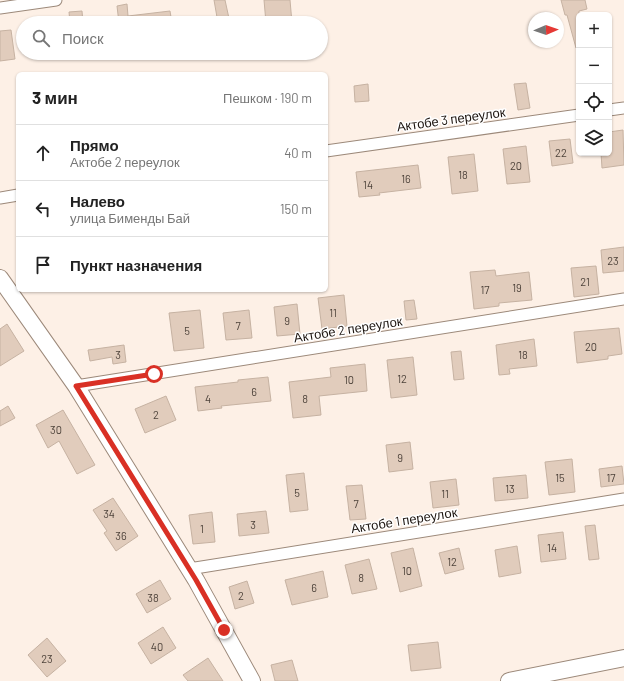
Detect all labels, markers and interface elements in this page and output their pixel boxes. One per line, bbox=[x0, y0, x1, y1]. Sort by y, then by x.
north arrow bbox=[528, 12, 564, 48]
map controls bbox=[576, 12, 612, 156]
button: + bbox=[576, 12, 612, 48]
search box bbox=[16, 16, 328, 60]
icon: search bbox=[30, 27, 52, 49]
text: Поиск bbox=[62, 29, 104, 47]
button: − bbox=[576, 48, 612, 84]
button: locate bbox=[576, 84, 612, 120]
text: 3 мин bbox=[32, 87, 78, 107]
text: Пешком · 190 m bbox=[223, 90, 312, 106]
street label: Актобе 3 переулок bbox=[396, 103, 507, 135]
button: layers bbox=[576, 120, 612, 156]
text: Прямо bbox=[70, 136, 119, 154]
icon: ahead bbox=[32, 142, 54, 164]
text: 40 m bbox=[284, 145, 312, 161]
house number: 22 bbox=[555, 146, 567, 159]
text: Актобе 2 переулок bbox=[70, 154, 180, 170]
house number: 20 bbox=[510, 159, 522, 172]
house number: 18 bbox=[458, 168, 468, 181]
house number: 16 bbox=[401, 172, 411, 185]
house number: 14 bbox=[363, 178, 373, 191]
text: Налево bbox=[70, 192, 125, 210]
icon: left bbox=[32, 198, 54, 220]
text: 150 m bbox=[280, 201, 312, 217]
text: улица Бименды Бай bbox=[70, 210, 190, 226]
icon: arrive bbox=[32, 254, 54, 276]
house number: 23 bbox=[607, 254, 619, 267]
text: Пункт назначения bbox=[70, 256, 202, 274]
house number: 21 bbox=[580, 275, 590, 288]
house number: 19 bbox=[512, 281, 522, 294]
house number: 17 bbox=[480, 283, 490, 296]
house number: 11 bbox=[329, 306, 337, 319]
street label: Актобе 2 переулок bbox=[293, 312, 404, 345]
house number: 9 bbox=[284, 314, 290, 327]
house number: 7 bbox=[235, 319, 241, 332]
house number: 5 bbox=[184, 324, 190, 337]
house number: 20 bbox=[585, 340, 597, 353]
house number: 3 bbox=[115, 348, 121, 361]
house number: 18 bbox=[518, 348, 528, 361]
route start bbox=[145, 365, 163, 383]
house number: 12 bbox=[397, 372, 407, 385]
house number: 10 bbox=[344, 373, 354, 386]
house number: 6 bbox=[251, 385, 257, 398]
house number: 4 bbox=[205, 392, 211, 405]
house number: 8 bbox=[302, 392, 308, 405]
house number: 2 bbox=[153, 408, 159, 421]
house number: 30 bbox=[50, 423, 62, 436]
house number: 9 bbox=[397, 451, 403, 464]
house number: 15 bbox=[555, 471, 565, 484]
house number: 17 bbox=[606, 471, 616, 484]
house number: 13 bbox=[505, 482, 515, 495]
house number: 5 bbox=[294, 486, 300, 499]
house number: 11 bbox=[441, 487, 449, 500]
house number: 7 bbox=[353, 497, 359, 510]
street label: Актобе 1 переулок bbox=[350, 504, 459, 536]
house number: 34 bbox=[103, 507, 115, 520]
house number: 3 bbox=[250, 518, 256, 531]
house number: 1 bbox=[200, 522, 204, 535]
house number: 36 bbox=[115, 529, 127, 542]
house number: 14 bbox=[547, 541, 557, 554]
house number: 12 bbox=[447, 555, 457, 568]
house number: 10 bbox=[402, 564, 412, 577]
house number: 8 bbox=[358, 571, 364, 584]
house number: 6 bbox=[311, 581, 317, 594]
house number: 2 bbox=[238, 589, 244, 602]
house number: 38 bbox=[147, 591, 159, 604]
route end bbox=[215, 621, 233, 639]
house number: 40 bbox=[151, 640, 163, 653]
house number: 23 bbox=[41, 652, 53, 665]

